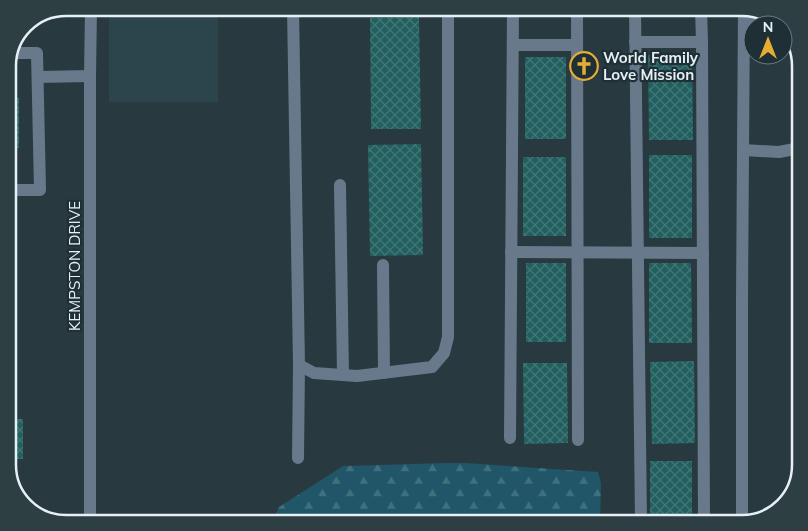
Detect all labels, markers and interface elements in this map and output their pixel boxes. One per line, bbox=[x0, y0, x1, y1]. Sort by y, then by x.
north arrow bbox=[743, 15, 793, 65]
text: N bbox=[763, 18, 773, 36]
place label: World Family Love Mission bbox=[603, 48, 699, 84]
church icon: World Family Love Mission bbox=[569, 51, 599, 81]
street label: KEMPSTON DRIVE bbox=[65, 201, 84, 331]

